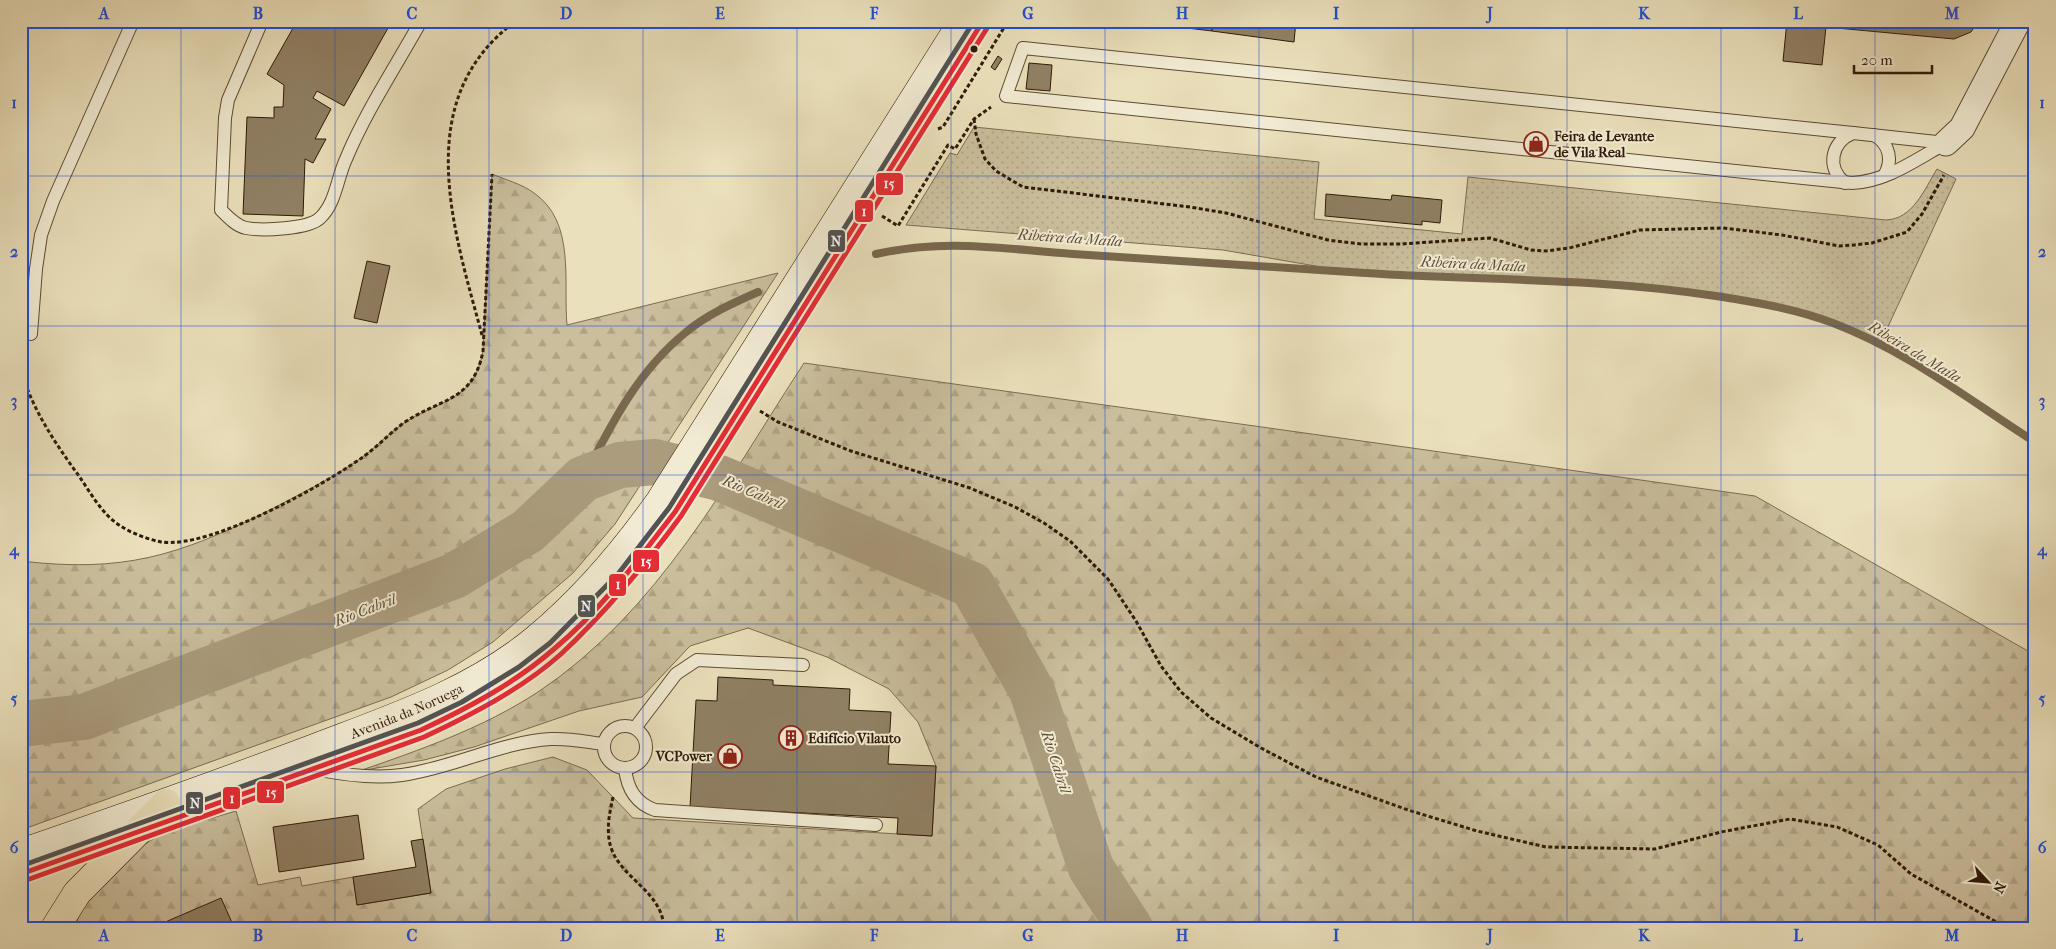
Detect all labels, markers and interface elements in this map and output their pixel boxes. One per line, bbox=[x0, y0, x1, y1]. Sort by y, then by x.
text: A bbox=[98, 4, 110, 23]
text: B bbox=[253, 4, 263, 23]
text: C bbox=[407, 4, 418, 23]
text: D bbox=[560, 4, 572, 23]
text: E bbox=[715, 4, 725, 23]
text: F bbox=[869, 4, 879, 23]
text: G bbox=[1022, 4, 1034, 23]
text: H bbox=[1176, 4, 1189, 23]
text: I bbox=[1333, 4, 1340, 23]
text: J bbox=[1485, 4, 1493, 24]
text: K bbox=[1638, 4, 1651, 23]
text: L bbox=[1793, 4, 1803, 23]
text: M bbox=[1944, 4, 1960, 23]
scale bar bbox=[1854, 42, 1931, 74]
unlabelled marker bbox=[969, 44, 979, 54]
text: 20 m bbox=[1861, 51, 1893, 69]
text: 1 bbox=[11, 93, 17, 112]
text: 1 bbox=[2039, 93, 2045, 112]
place label: Feira de Levante de Vila Real bbox=[1553, 128, 1654, 161]
shop icon: Feira de Levante de Vila Real bbox=[1523, 131, 1549, 157]
line badge: 15 bbox=[875, 172, 904, 196]
text: 15 bbox=[884, 175, 895, 192]
line badge: 1 bbox=[854, 199, 874, 223]
text: 1 bbox=[862, 203, 867, 220]
water label: Ribeira da Maíla bbox=[1016, 225, 1123, 251]
line badge: N bbox=[827, 229, 846, 253]
text: N bbox=[831, 233, 842, 250]
text: 2 bbox=[10, 242, 18, 261]
text: 2 bbox=[2038, 242, 2046, 261]
water label: Ribeira da Maíla bbox=[1419, 252, 1526, 276]
water label: Ribeira da Maíla bbox=[1864, 317, 1965, 387]
text: 3 bbox=[11, 391, 17, 411]
text: 3 bbox=[2039, 391, 2045, 411]
water label: Rio Cabril bbox=[719, 471, 788, 514]
text: 4 bbox=[8, 540, 20, 560]
text: 4 bbox=[2036, 540, 2048, 560]
line badge: 15 bbox=[632, 549, 660, 573]
text: 15 bbox=[641, 553, 652, 570]
line badge: 1 bbox=[608, 573, 627, 597]
text: 1 bbox=[616, 576, 621, 593]
water label: Rio Cabril bbox=[331, 589, 400, 630]
line badge: N bbox=[577, 594, 596, 618]
text: N bbox=[581, 598, 592, 615]
street label: Avenida da Noruega bbox=[347, 680, 467, 743]
text: 5 bbox=[11, 689, 18, 708]
text: 5 bbox=[2039, 689, 2046, 708]
building icon: Edifício Vilauto bbox=[778, 725, 804, 751]
water label: Rio Cabril bbox=[1037, 728, 1075, 798]
place label: Edifício Vilauto bbox=[808, 730, 901, 747]
shop icon: VCPower bbox=[717, 743, 743, 769]
place label: VCPower bbox=[655, 748, 713, 765]
line badge: 15 bbox=[256, 780, 285, 804]
text: 15 bbox=[266, 784, 277, 801]
line badge: 1 bbox=[222, 786, 241, 810]
text: 1 bbox=[230, 790, 235, 807]
line badge: N bbox=[185, 791, 204, 815]
text: N bbox=[190, 795, 201, 812]
text: 6 bbox=[10, 838, 19, 857]
text: 6 bbox=[2038, 838, 2047, 857]
north arrow bbox=[1964, 856, 2014, 906]
text: N bbox=[1989, 879, 2009, 896]
text: A bbox=[98, 926, 110, 945]
text: B bbox=[253, 926, 263, 945]
text: C bbox=[407, 926, 418, 945]
text: D bbox=[560, 926, 572, 945]
text: E bbox=[715, 926, 725, 945]
text: F bbox=[869, 926, 879, 945]
text: G bbox=[1022, 926, 1034, 945]
text: H bbox=[1176, 926, 1189, 945]
text: I bbox=[1333, 926, 1340, 945]
text: J bbox=[1485, 926, 1493, 946]
text: K bbox=[1638, 926, 1651, 945]
text: L bbox=[1793, 926, 1803, 945]
text: M bbox=[1944, 926, 1960, 945]

